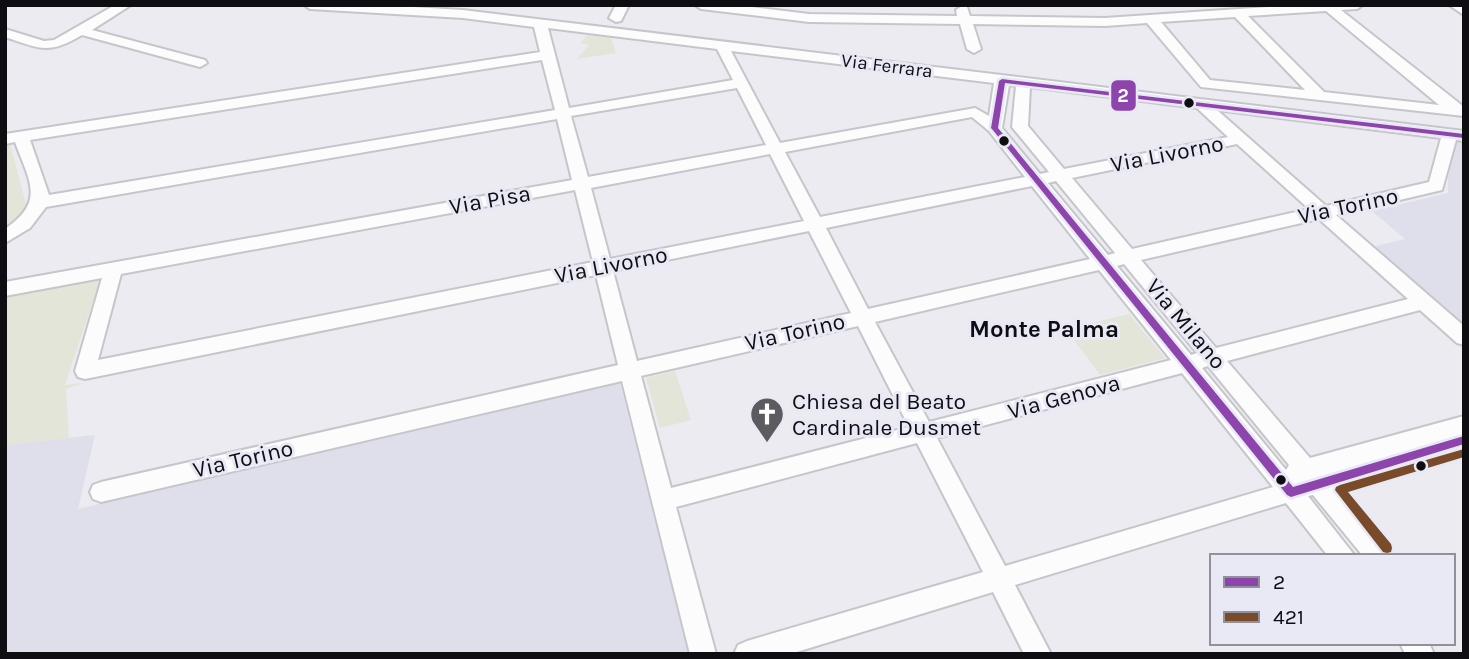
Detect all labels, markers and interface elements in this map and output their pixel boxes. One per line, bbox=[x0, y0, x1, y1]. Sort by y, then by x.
street label: Via Ferrara bbox=[840, 49, 934, 83]
line badge: 2 bbox=[1110, 79, 1137, 112]
text: 2 bbox=[1117, 85, 1129, 107]
unlabelled marker bbox=[1182, 96, 1196, 110]
street label: Via Livorno bbox=[1108, 130, 1226, 178]
unlabelled marker bbox=[997, 134, 1011, 148]
street label: Via Pisa bbox=[447, 180, 533, 220]
street label: Via Torino bbox=[1295, 182, 1401, 230]
street label: Via Livorno bbox=[552, 241, 670, 289]
street label: Via Milano bbox=[1140, 273, 1232, 375]
street label: Via Torino bbox=[742, 307, 848, 357]
district label: Monte Palma bbox=[969, 315, 1119, 343]
street label: Via Genova bbox=[1005, 369, 1123, 425]
place label: Chiesa del Beato Cardinale Dusmet bbox=[792, 388, 981, 441]
church icon: Chiesa del Beato Cardinale Dusmet bbox=[748, 395, 786, 444]
street label: Via Torino bbox=[190, 434, 296, 484]
unlabelled marker bbox=[1414, 459, 1428, 473]
unlabelled marker bbox=[1274, 473, 1288, 487]
legend bbox=[1210, 554, 1455, 645]
text: 2 bbox=[1273, 570, 1285, 594]
text: 421 bbox=[1273, 605, 1304, 629]

